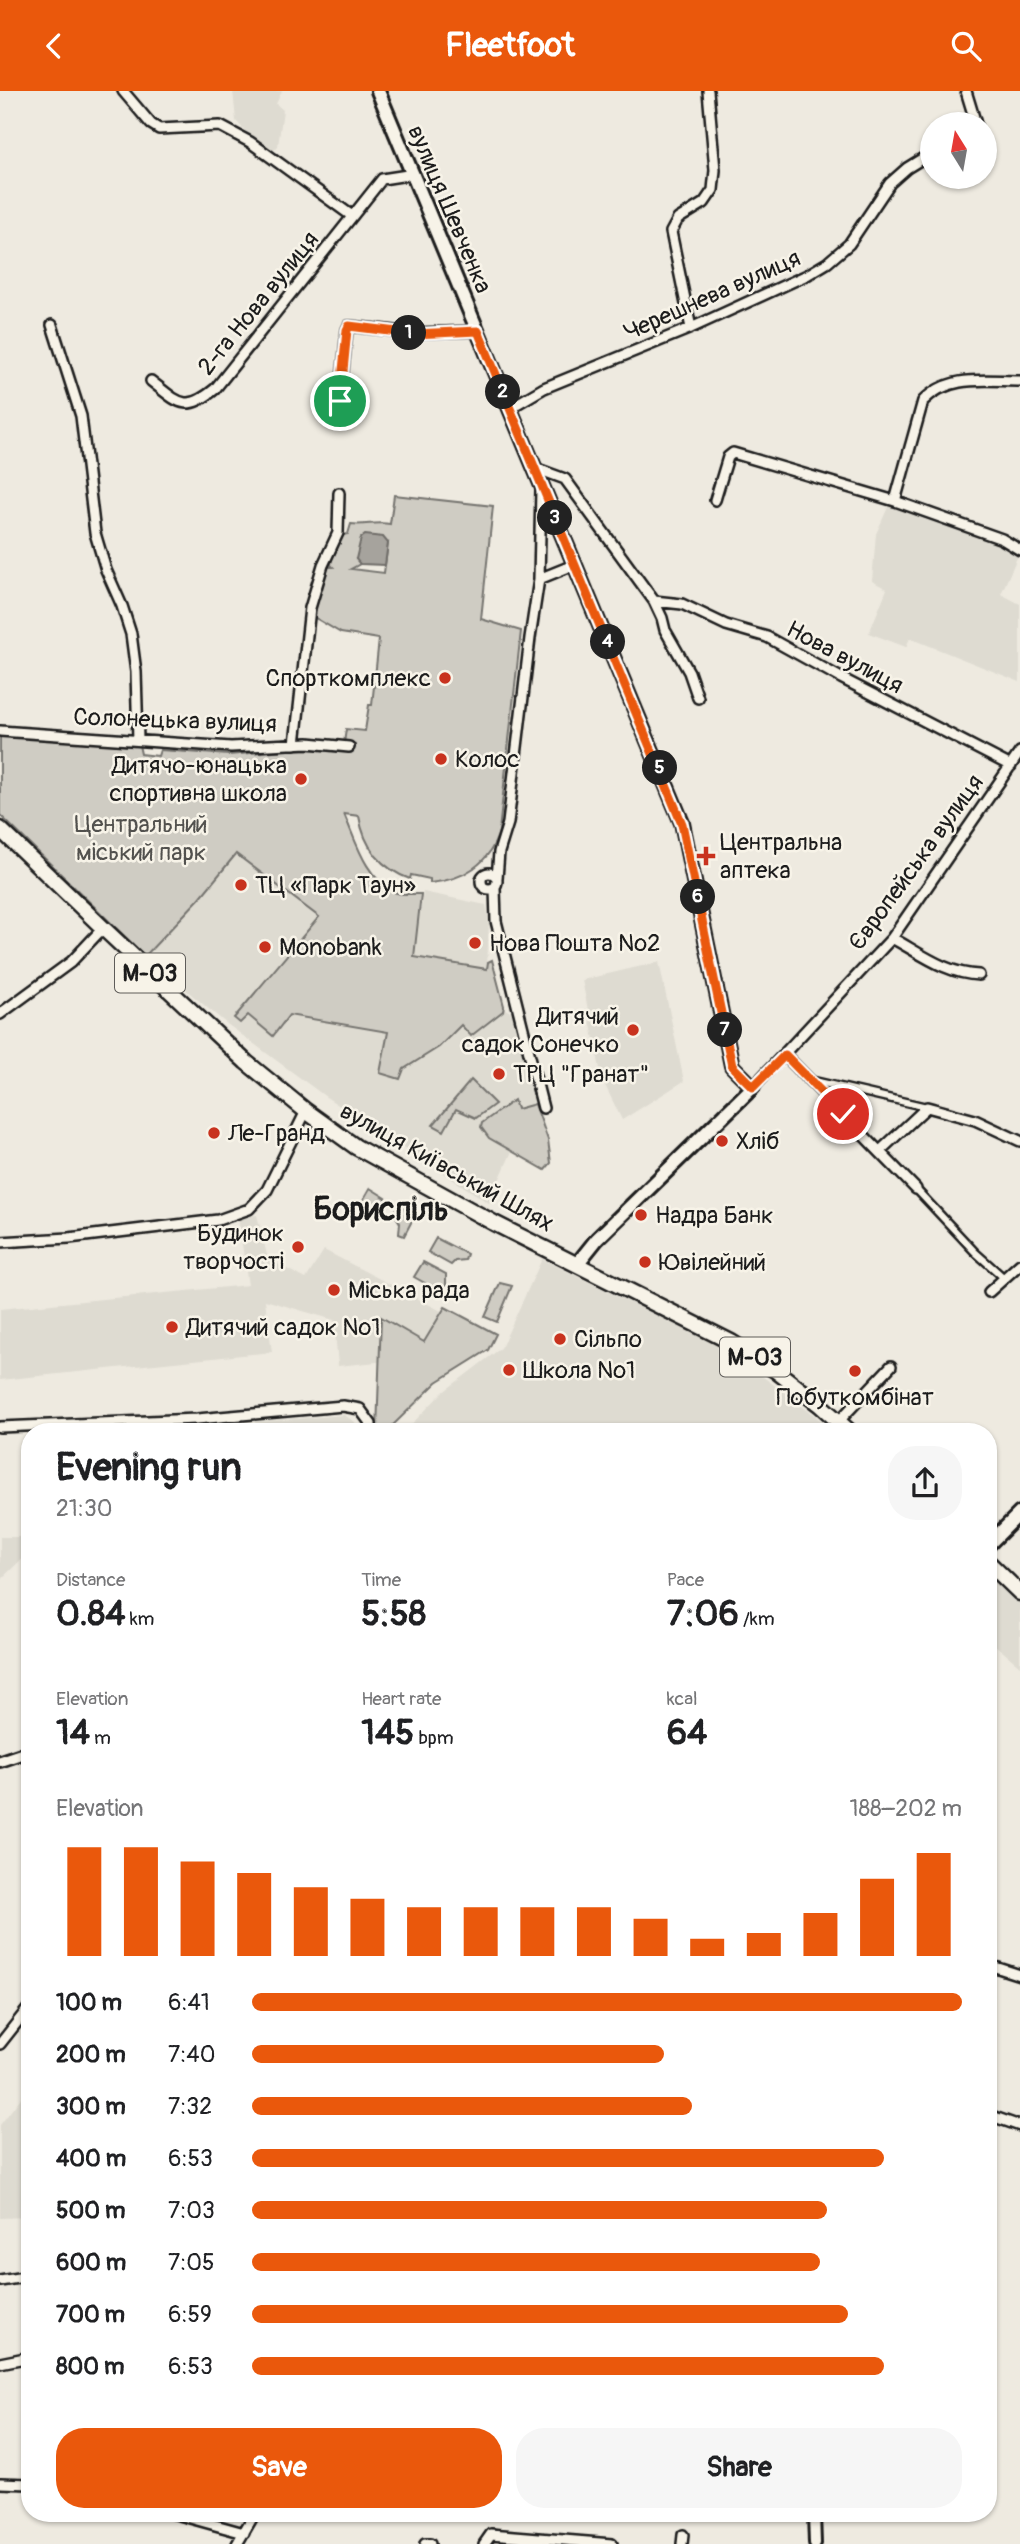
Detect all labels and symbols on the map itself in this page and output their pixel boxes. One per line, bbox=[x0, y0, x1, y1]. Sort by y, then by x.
north arrow bbox=[920, 112, 998, 189]
street label: вулиця Шевченка bbox=[401, 121, 498, 298]
street label: 2-га Нова вулиця bbox=[192, 226, 325, 381]
street label: Черешнева вулиця bbox=[619, 244, 805, 347]
pin: 1 bbox=[392, 315, 426, 351]
pin bbox=[310, 371, 370, 431]
pin: 2 bbox=[486, 375, 520, 409]
pin: 3 bbox=[538, 501, 572, 535]
street label: Нова вулиця bbox=[781, 615, 908, 700]
pin: 4 bbox=[590, 625, 626, 659]
place label: Спорткомплекс bbox=[265, 664, 431, 693]
marker: Спорткомплекс bbox=[437, 670, 453, 686]
street label: Солонецька вулиця bbox=[73, 702, 277, 739]
place label: Колос bbox=[455, 745, 519, 774]
place label: Дитячо-юнацька спортивна школа bbox=[109, 751, 287, 808]
marker: Колос bbox=[433, 751, 449, 767]
pin: 5 bbox=[642, 751, 678, 785]
street label: Європейська вулиця bbox=[843, 769, 990, 956]
marker: Дитячо-юнацька спортивна школа bbox=[293, 771, 309, 787]
park label: Центральний міський парк bbox=[74, 810, 208, 867]
place label: Центральна аптека bbox=[720, 828, 842, 885]
marker: Центральна аптека bbox=[698, 848, 714, 864]
place label: ТЦ «Парк Таун» bbox=[255, 871, 416, 900]
marker: ТЦ «Парк Таун» bbox=[233, 877, 249, 893]
pin: 6 bbox=[680, 879, 716, 915]
place label: Нова Пошта №2 bbox=[489, 929, 660, 958]
place label: Monobank bbox=[279, 933, 382, 962]
marker: Нова Пошта №2 bbox=[467, 935, 483, 951]
marker: Monobank bbox=[257, 939, 273, 955]
road number: М-03 bbox=[115, 953, 185, 993]
place label: Дитячий садок Сонечко bbox=[462, 1002, 619, 1059]
pin: 7 bbox=[708, 1013, 742, 1047]
marker: Дитячий садок Сонечко bbox=[625, 1022, 641, 1038]
place label: ТРЦ "Гранат" bbox=[513, 1060, 649, 1089]
marker: ТРЦ "Гранат" bbox=[491, 1066, 507, 1082]
pin bbox=[813, 1084, 873, 1144]
street label: вулиця Київський Шлях bbox=[335, 1097, 559, 1238]
place label: Ле-Гранд bbox=[227, 1119, 325, 1148]
marker: Ле-Гранд bbox=[206, 1125, 222, 1141]
place label: Хліб bbox=[736, 1127, 780, 1156]
marker: Хліб bbox=[714, 1133, 730, 1149]
district label: Бориспіль bbox=[313, 1190, 449, 1230]
place label: Надра Банк bbox=[655, 1201, 773, 1230]
marker: Надра Банк bbox=[633, 1207, 649, 1223]
place label: Будинок творчості bbox=[183, 1219, 284, 1276]
marker: Будинок творчості bbox=[290, 1239, 306, 1255]
place label: Ювілейний bbox=[659, 1248, 766, 1277]
marker: Ювілейний bbox=[637, 1254, 653, 1270]
place label: Міська рада bbox=[348, 1276, 470, 1305]
marker: Міська рада bbox=[326, 1282, 342, 1298]
place label: Дитячий садок №1 bbox=[185, 1313, 381, 1342]
marker: Дитячий садок №1 bbox=[164, 1319, 180, 1335]
place label: Сільпо bbox=[574, 1325, 642, 1354]
marker: Сільпо bbox=[552, 1331, 568, 1347]
road number: М-03 bbox=[720, 1337, 790, 1377]
place label: Школа №1 bbox=[523, 1356, 635, 1385]
marker: Школа №1 bbox=[501, 1362, 517, 1378]
marker: Побуткомбінат bbox=[847, 1363, 863, 1379]
place label: Побуткомбінат bbox=[776, 1383, 934, 1412]

